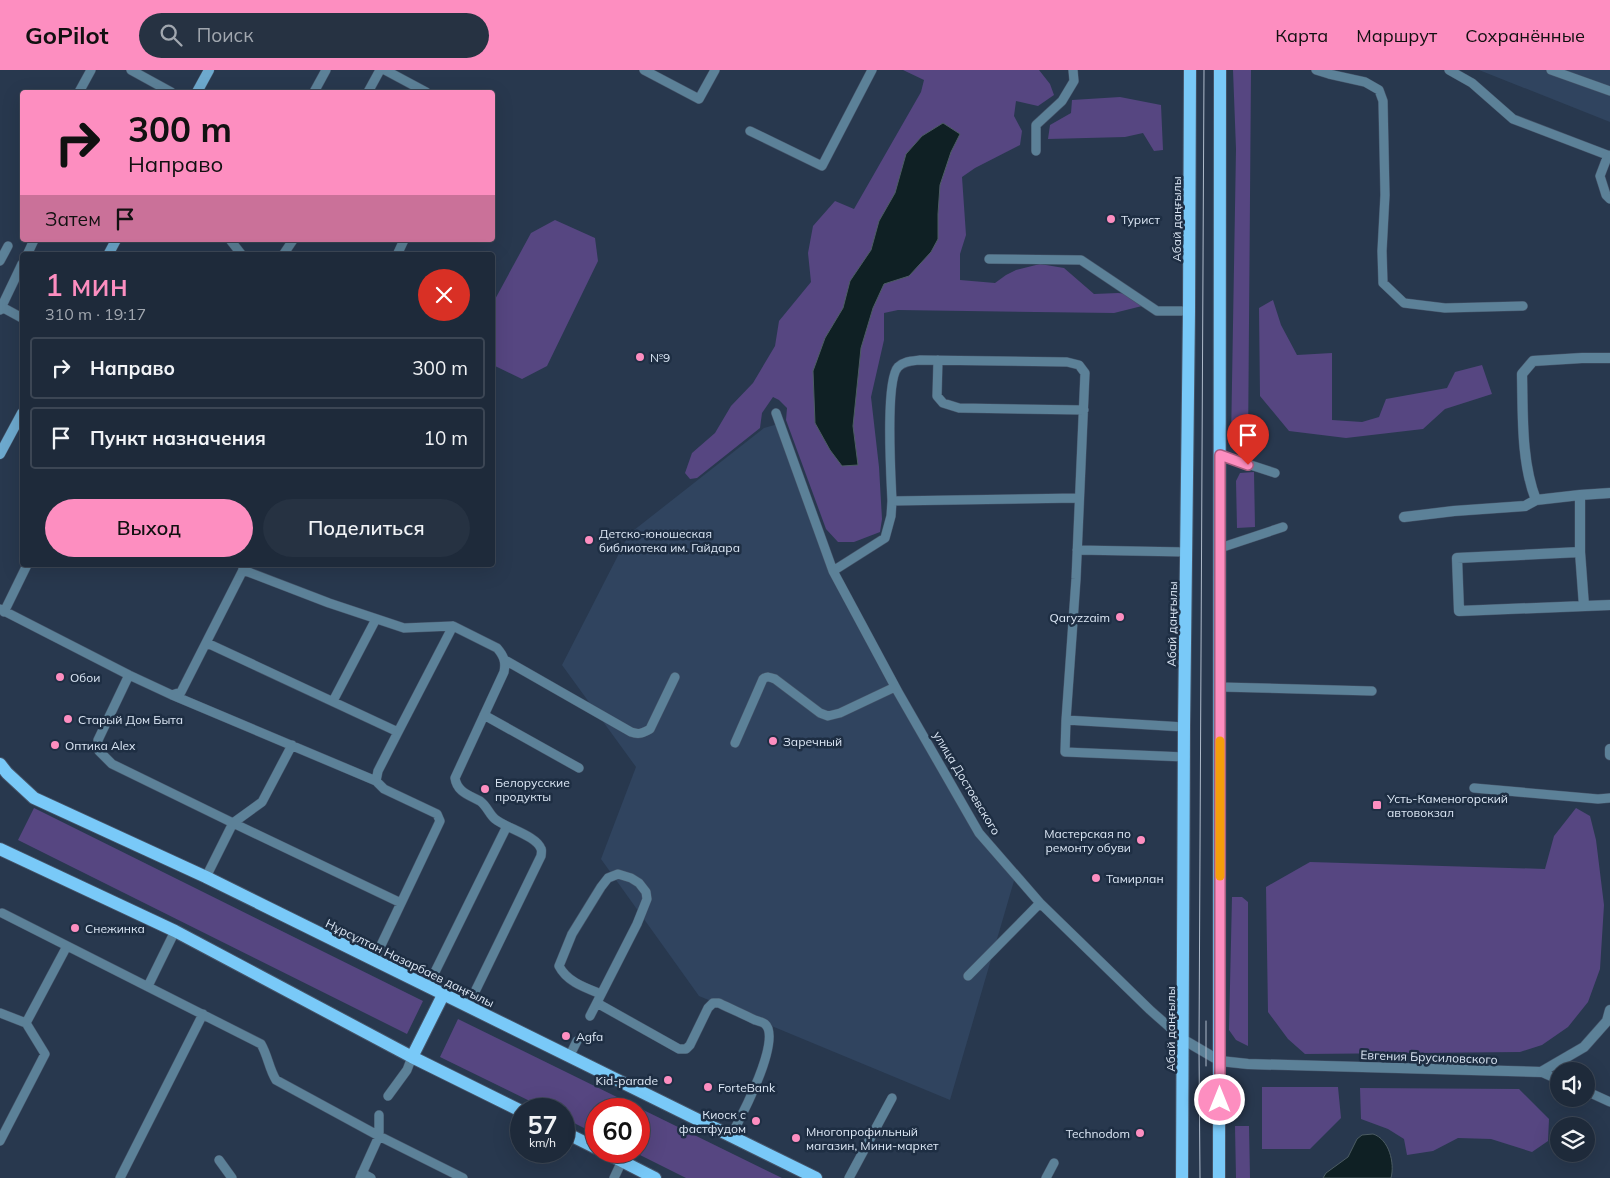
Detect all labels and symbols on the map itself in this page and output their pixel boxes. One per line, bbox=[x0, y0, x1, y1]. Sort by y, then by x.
street label: Абай даңғылы bbox=[1169, 176, 1184, 262]
place label: Турист bbox=[1121, 212, 1160, 227]
marker: Турист bbox=[1105, 213, 1117, 225]
place label: №9 bbox=[650, 350, 670, 365]
marker: №9 bbox=[634, 351, 646, 363]
pin bbox=[1227, 414, 1269, 465]
place label: Детско-юношеская библиотека им. Гайдара bbox=[599, 526, 740, 555]
marker: Детско-юношеская библиотека им. Гайдара bbox=[583, 534, 595, 546]
street label: Абай даңғылы bbox=[1164, 581, 1180, 667]
place label: Qaryzzaim bbox=[1050, 610, 1110, 625]
marker: Qaryzzaim bbox=[1114, 611, 1126, 623]
place label: Обои bbox=[70, 670, 100, 685]
marker: Обои bbox=[54, 671, 66, 683]
place label: Старый Дом Быта bbox=[78, 712, 183, 727]
marker: Старый Дом Быта bbox=[62, 713, 74, 725]
street label: улица Достоевского bbox=[930, 728, 1004, 838]
place label: Заречный bbox=[783, 734, 842, 749]
marker: Заречный bbox=[767, 735, 779, 747]
place label: Оптика Alex bbox=[65, 738, 136, 753]
marker: Оптика Alex bbox=[49, 739, 61, 751]
place label: Белорусские продукты bbox=[495, 775, 570, 804]
marker: Белорусские продукты bbox=[479, 783, 491, 795]
place label: Усть-Каменогорский автовокзал bbox=[1386, 791, 1508, 820]
marker: Усть-Каменогорский автовокзал bbox=[1371, 799, 1383, 811]
place label: Мастерская по ремонту обуви bbox=[1044, 826, 1131, 855]
marker: Мастерская по ремонту обуви bbox=[1135, 834, 1147, 846]
place label: Тамирлан bbox=[1106, 871, 1164, 886]
marker: Тамирлан bbox=[1090, 872, 1102, 884]
street label: Нұрсұлтан Назарбаев даңғылы bbox=[323, 916, 497, 1010]
place label: Снежинка bbox=[85, 921, 145, 936]
marker: Снежинка bbox=[69, 922, 81, 934]
street label: Абай даңғылы bbox=[1163, 986, 1178, 1072]
place label: Agfa bbox=[576, 1029, 603, 1044]
marker: Agfa bbox=[560, 1030, 572, 1042]
street label: Евгения Брусиловского bbox=[1360, 1047, 1498, 1067]
place label: Kid-parade bbox=[596, 1073, 658, 1088]
position arrow bbox=[1193, 1073, 1245, 1125]
marker: Kid-parade bbox=[662, 1074, 674, 1086]
place label: ForteBank bbox=[718, 1080, 776, 1095]
marker: ForteBank bbox=[702, 1081, 714, 1093]
speed limit sign: 60 bbox=[585, 1098, 650, 1163]
place label: Киоск с фастфудом bbox=[679, 1107, 746, 1136]
marker: Киоск с фастфудом bbox=[750, 1115, 762, 1127]
place label: Многопрофильный магазин, Мини-маркет bbox=[806, 1124, 939, 1153]
place label: Technodom bbox=[1066, 1126, 1130, 1141]
marker: Technodom bbox=[1134, 1127, 1146, 1139]
marker: Многопрофильный магазин, Мини-маркет bbox=[790, 1132, 802, 1144]

